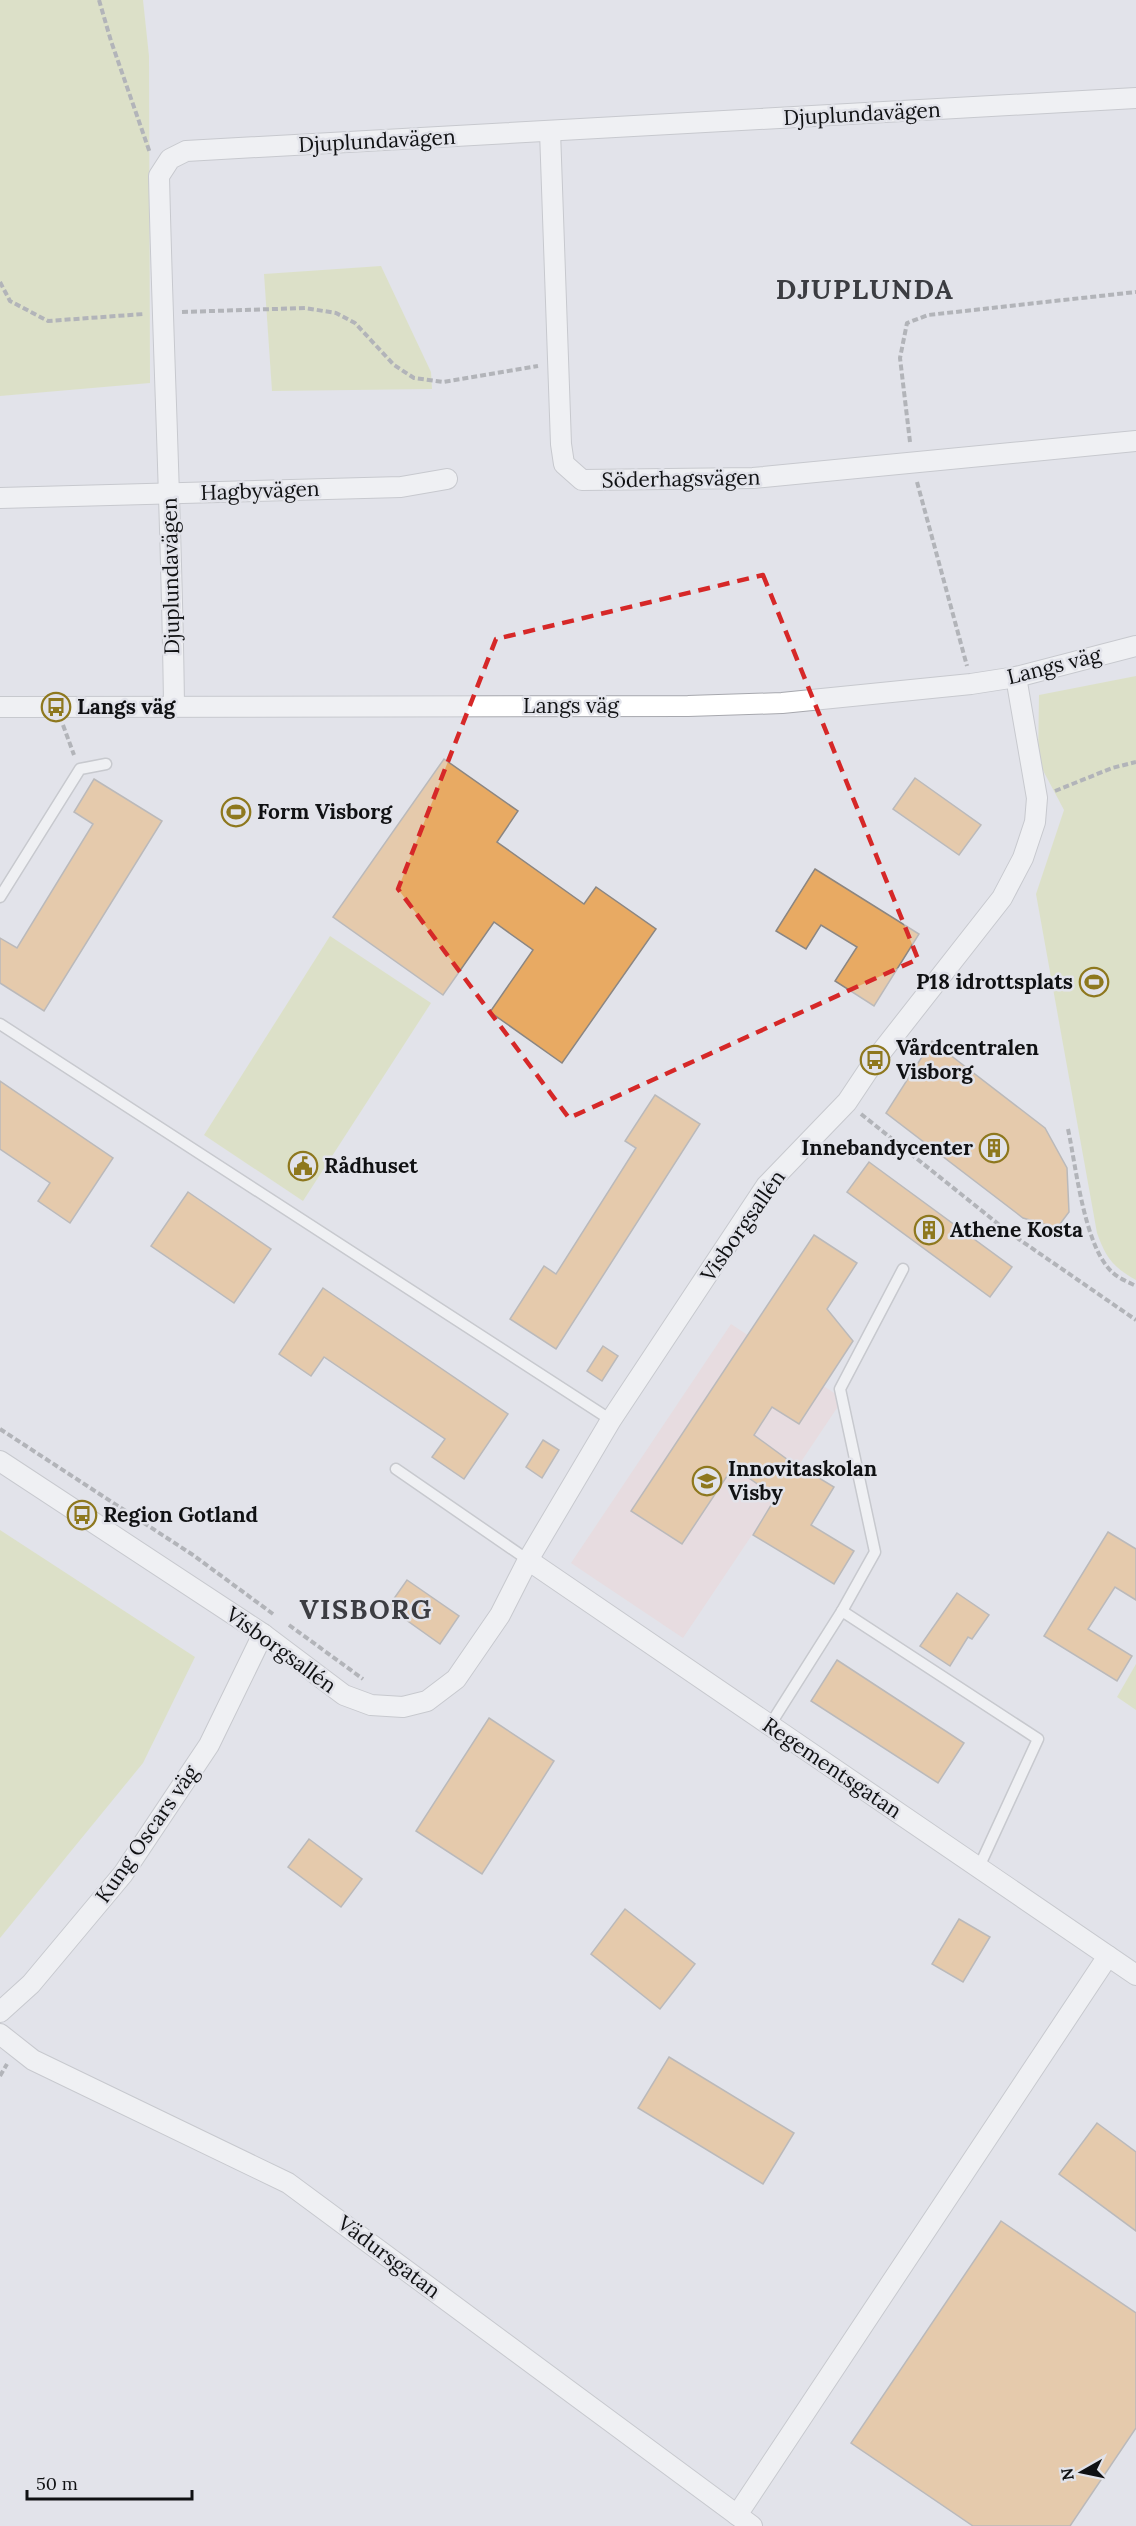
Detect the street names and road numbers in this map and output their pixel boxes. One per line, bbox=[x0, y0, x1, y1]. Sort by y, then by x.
street label: Djuplundavägen bbox=[783, 96, 941, 131]
street label: Djuplundavägen bbox=[298, 123, 456, 158]
street label: Söderhagsvägen bbox=[601, 464, 761, 493]
street label: Hagbyvägen bbox=[200, 475, 320, 506]
street label: Djuplundavägen bbox=[156, 497, 185, 655]
street label: Langs väg bbox=[1004, 641, 1104, 690]
street label: Langs väg bbox=[523, 692, 619, 719]
street label: Visborgsallén bbox=[694, 1164, 791, 1288]
street label: Visborgsallén bbox=[220, 1600, 342, 1699]
street label: Regementsgatan bbox=[758, 1711, 907, 1824]
street label: Kung Oscars väg bbox=[89, 1759, 204, 1908]
street label: Vädursgatan bbox=[332, 2209, 446, 2304]

